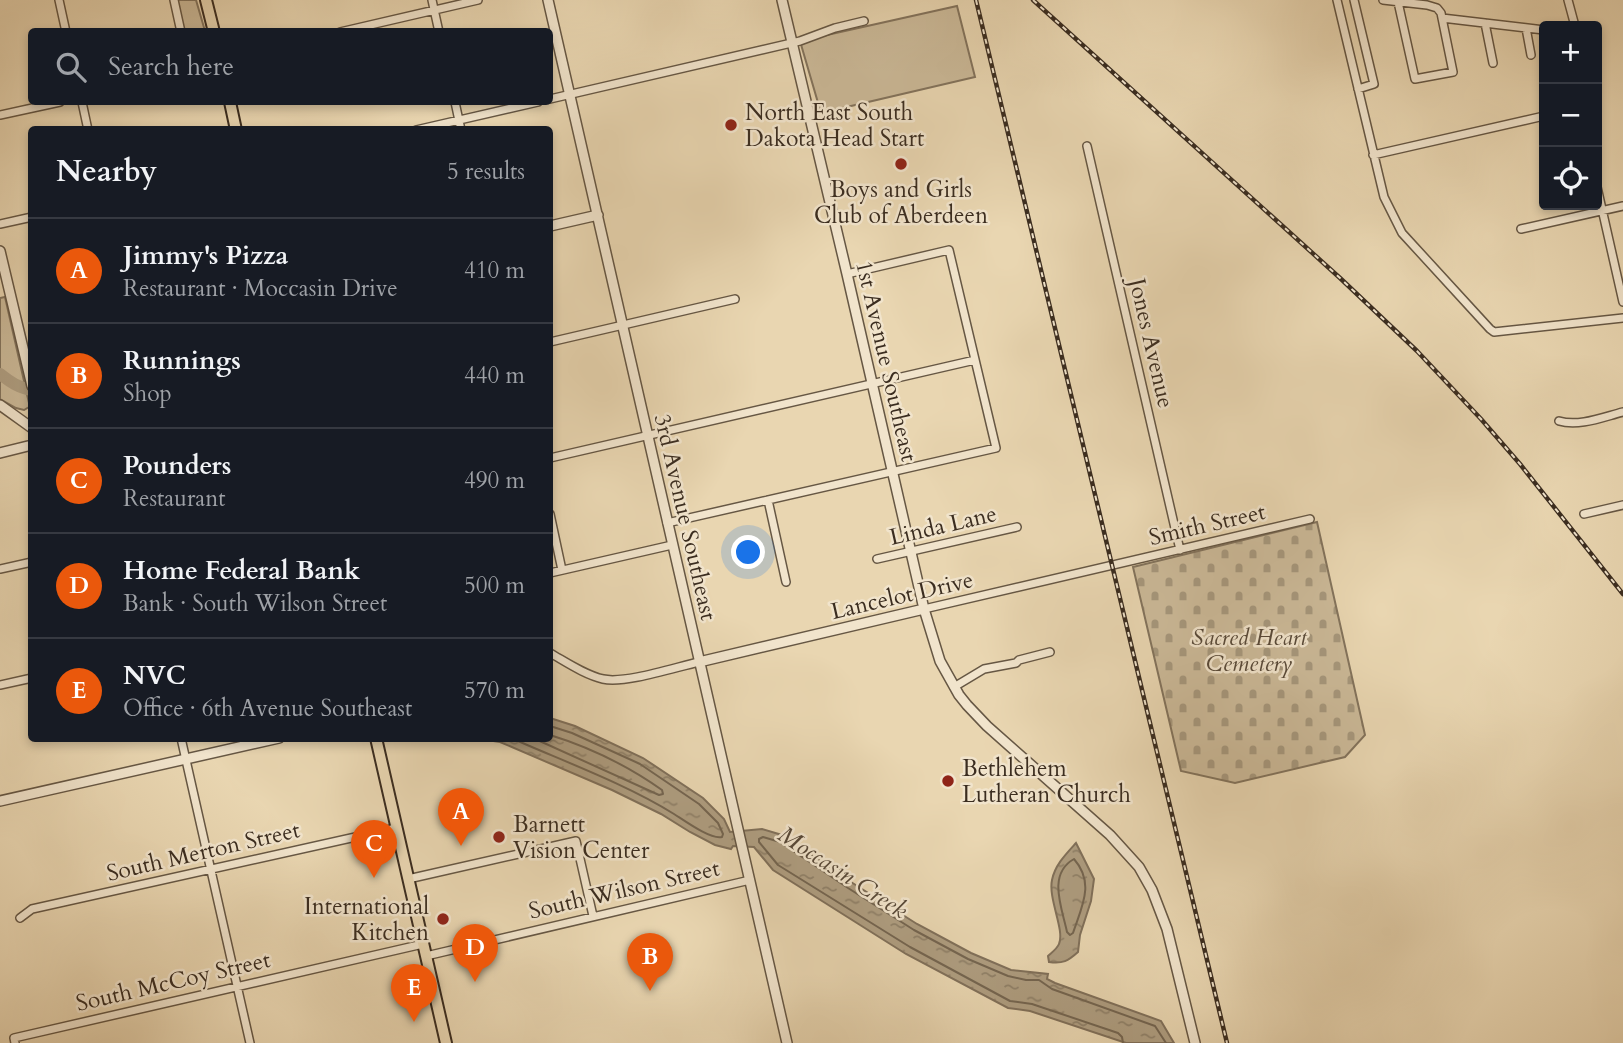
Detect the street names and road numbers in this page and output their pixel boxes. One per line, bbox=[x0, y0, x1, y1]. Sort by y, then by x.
street label: 1st Avenue Southeast bbox=[848, 258, 925, 465]
street label: Jones Avenue bbox=[1121, 272, 1181, 411]
street label: 3rd Avenue Southeast bbox=[647, 411, 724, 623]
street label: Smith Street bbox=[1146, 496, 1268, 553]
street label: Linda Lane bbox=[886, 498, 1000, 553]
street label: Lancelot Drive bbox=[828, 564, 976, 627]
street label: South Merton Street bbox=[103, 814, 303, 889]
street label: South Wilson Street bbox=[526, 852, 723, 927]
street label: South McCoy Street bbox=[73, 944, 273, 1019]

